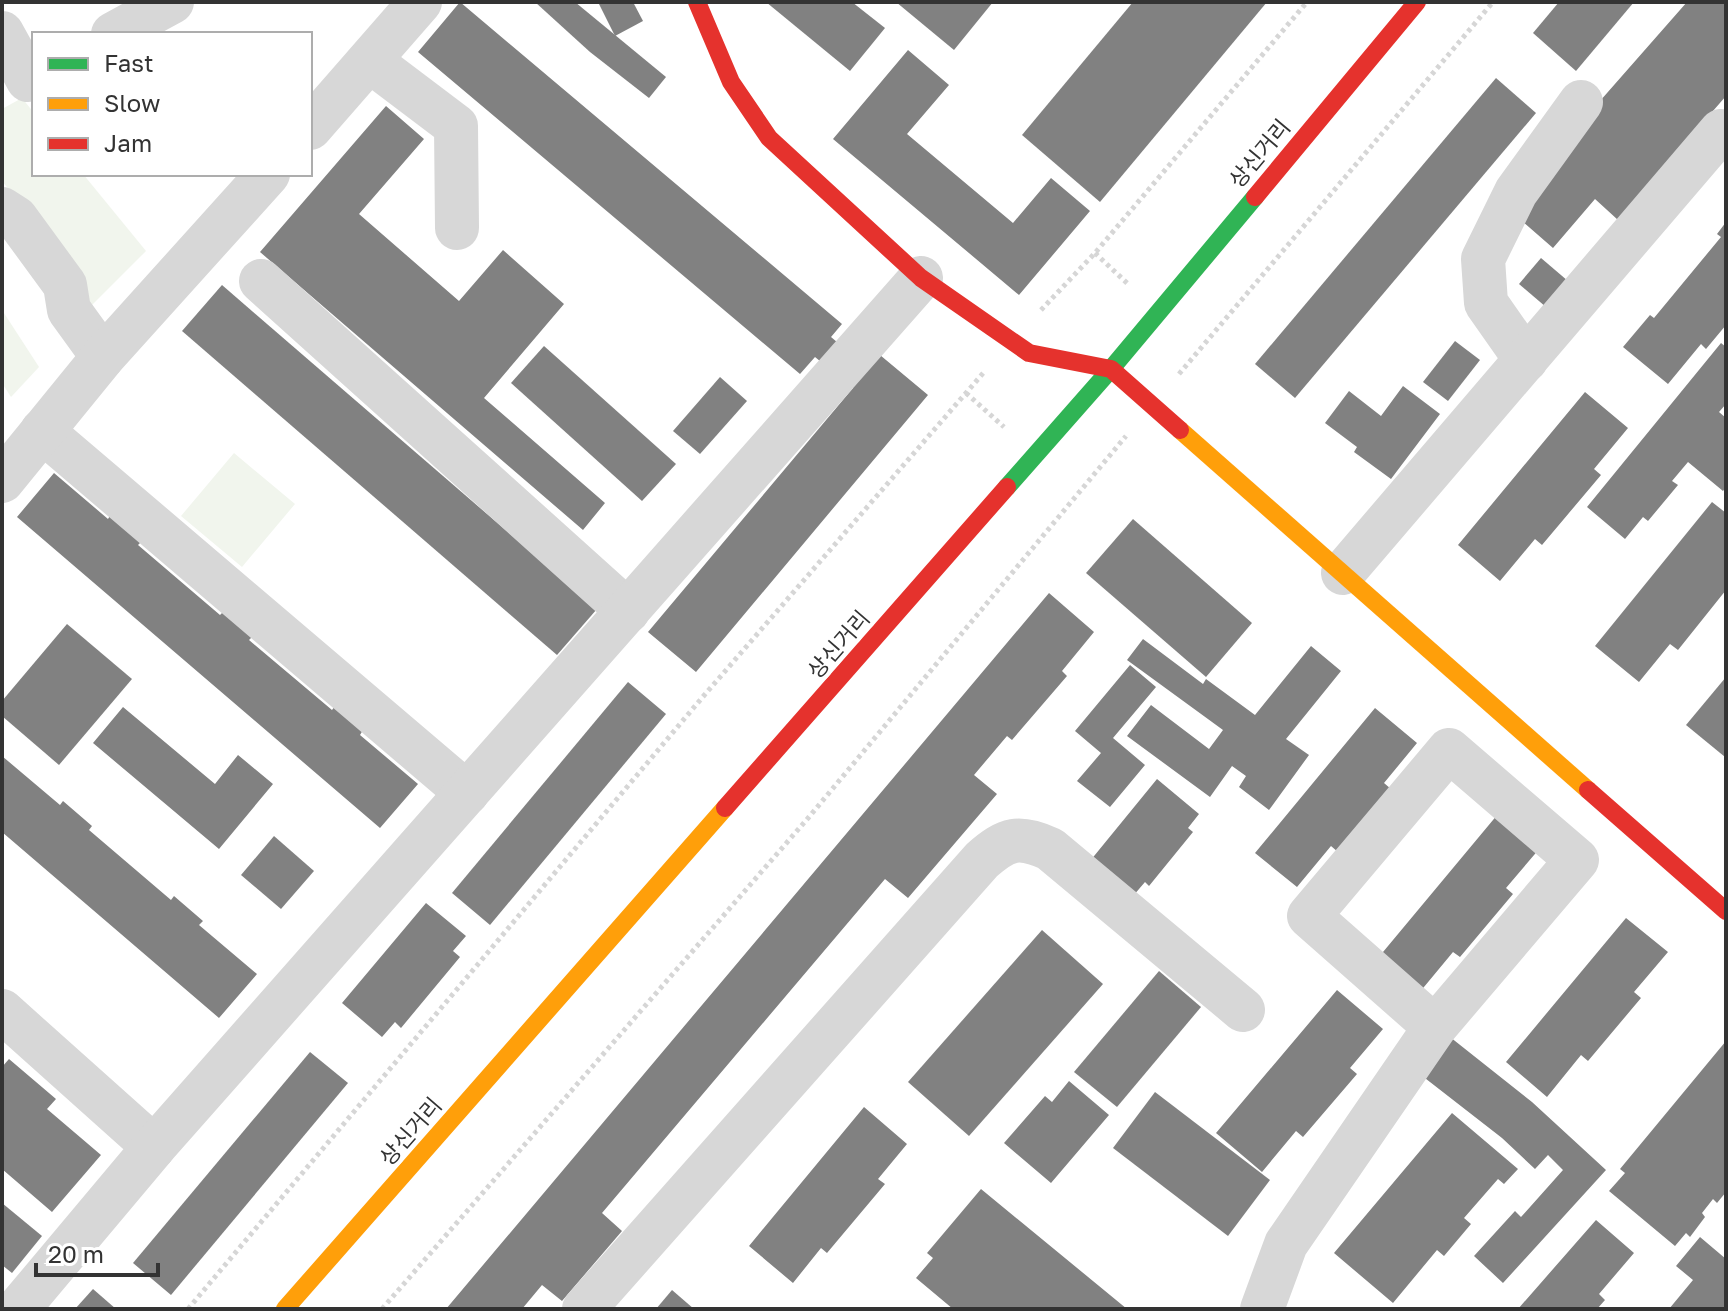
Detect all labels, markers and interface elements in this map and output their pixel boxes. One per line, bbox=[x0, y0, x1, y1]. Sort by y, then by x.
legend bbox=[32, 32, 312, 176]
text: Fast bbox=[104, 48, 154, 77]
text: Slow bbox=[104, 88, 160, 117]
street label: 상신거리 bbox=[1223, 113, 1295, 193]
text: Jam bbox=[104, 128, 152, 157]
street label: 상신거리 bbox=[801, 605, 875, 683]
street label: 상신거리 bbox=[373, 1092, 447, 1170]
scale bar bbox=[36, 1227, 158, 1277]
text: 20 m bbox=[48, 1239, 104, 1268]

